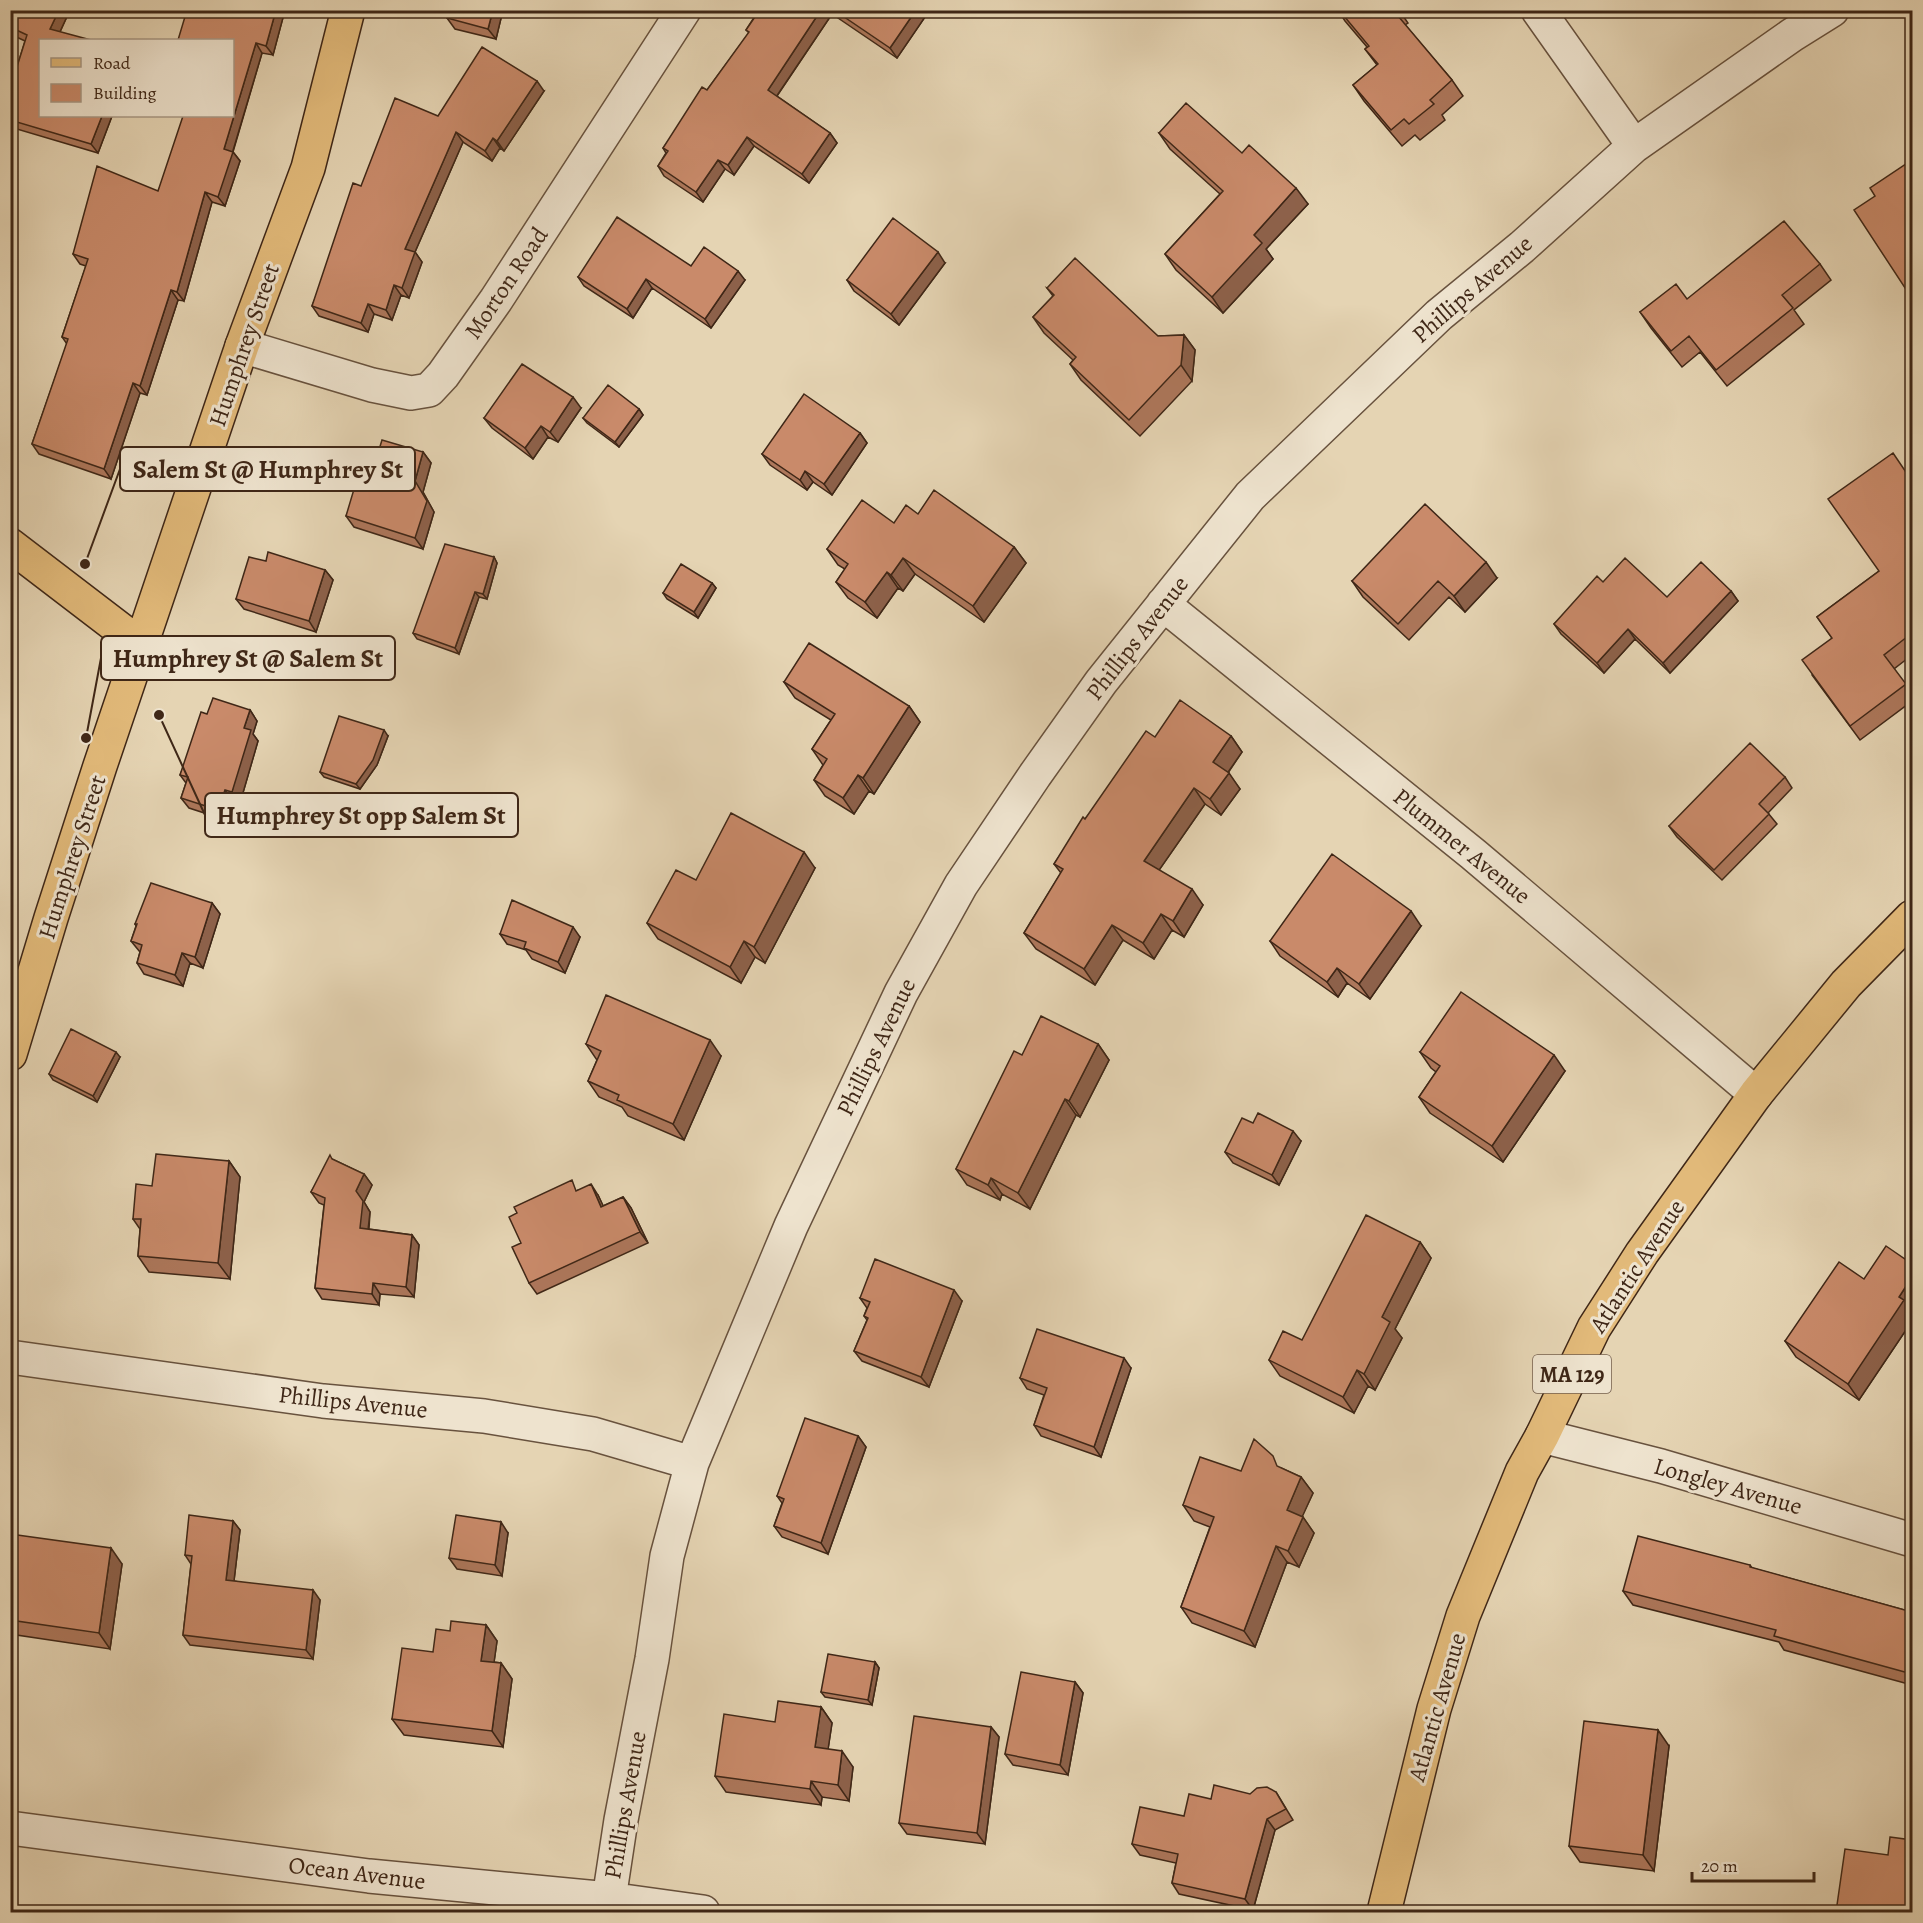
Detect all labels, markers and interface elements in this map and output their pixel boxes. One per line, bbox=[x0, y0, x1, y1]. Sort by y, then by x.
legend bbox=[39, 39, 234, 117]
text: Road bbox=[93, 51, 131, 75]
text: Building bbox=[93, 81, 157, 105]
street label: Morton Road bbox=[457, 221, 555, 345]
street label: Phillips Avenue bbox=[1405, 228, 1539, 350]
street label: Humphrey Street bbox=[201, 259, 287, 431]
callout: Salem St @ Humphrey St bbox=[120, 447, 415, 491]
text: Salem St @ Humphrey St bbox=[133, 452, 404, 487]
street label: Phillips Avenue bbox=[1078, 569, 1196, 707]
callout: Humphrey St @ Salem St bbox=[101, 636, 395, 680]
text: Humphrey St @ Salem St bbox=[113, 641, 384, 676]
street label: Humphrey Street bbox=[30, 771, 114, 943]
street label: Plummer Avenue bbox=[1387, 781, 1537, 911]
callout: Humphrey St opp Salem St bbox=[205, 793, 518, 837]
text: Humphrey St opp Salem St bbox=[216, 798, 506, 833]
street label: Phillips Avenue bbox=[829, 973, 923, 1121]
street label: Atlantic Avenue bbox=[1581, 1193, 1692, 1340]
road number: MA 129 bbox=[1533, 1355, 1611, 1393]
street label: Phillips Avenue bbox=[277, 1378, 429, 1426]
street label: Longley Avenue bbox=[1650, 1450, 1806, 1522]
street label: Atlantic Avenue bbox=[1400, 1629, 1473, 1786]
street label: Phillips Avenue bbox=[596, 1728, 654, 1882]
scale bar bbox=[1692, 1845, 1814, 1883]
street label: Ocean Avenue bbox=[287, 1849, 427, 1897]
text: 20 m bbox=[1701, 1854, 1738, 1878]

